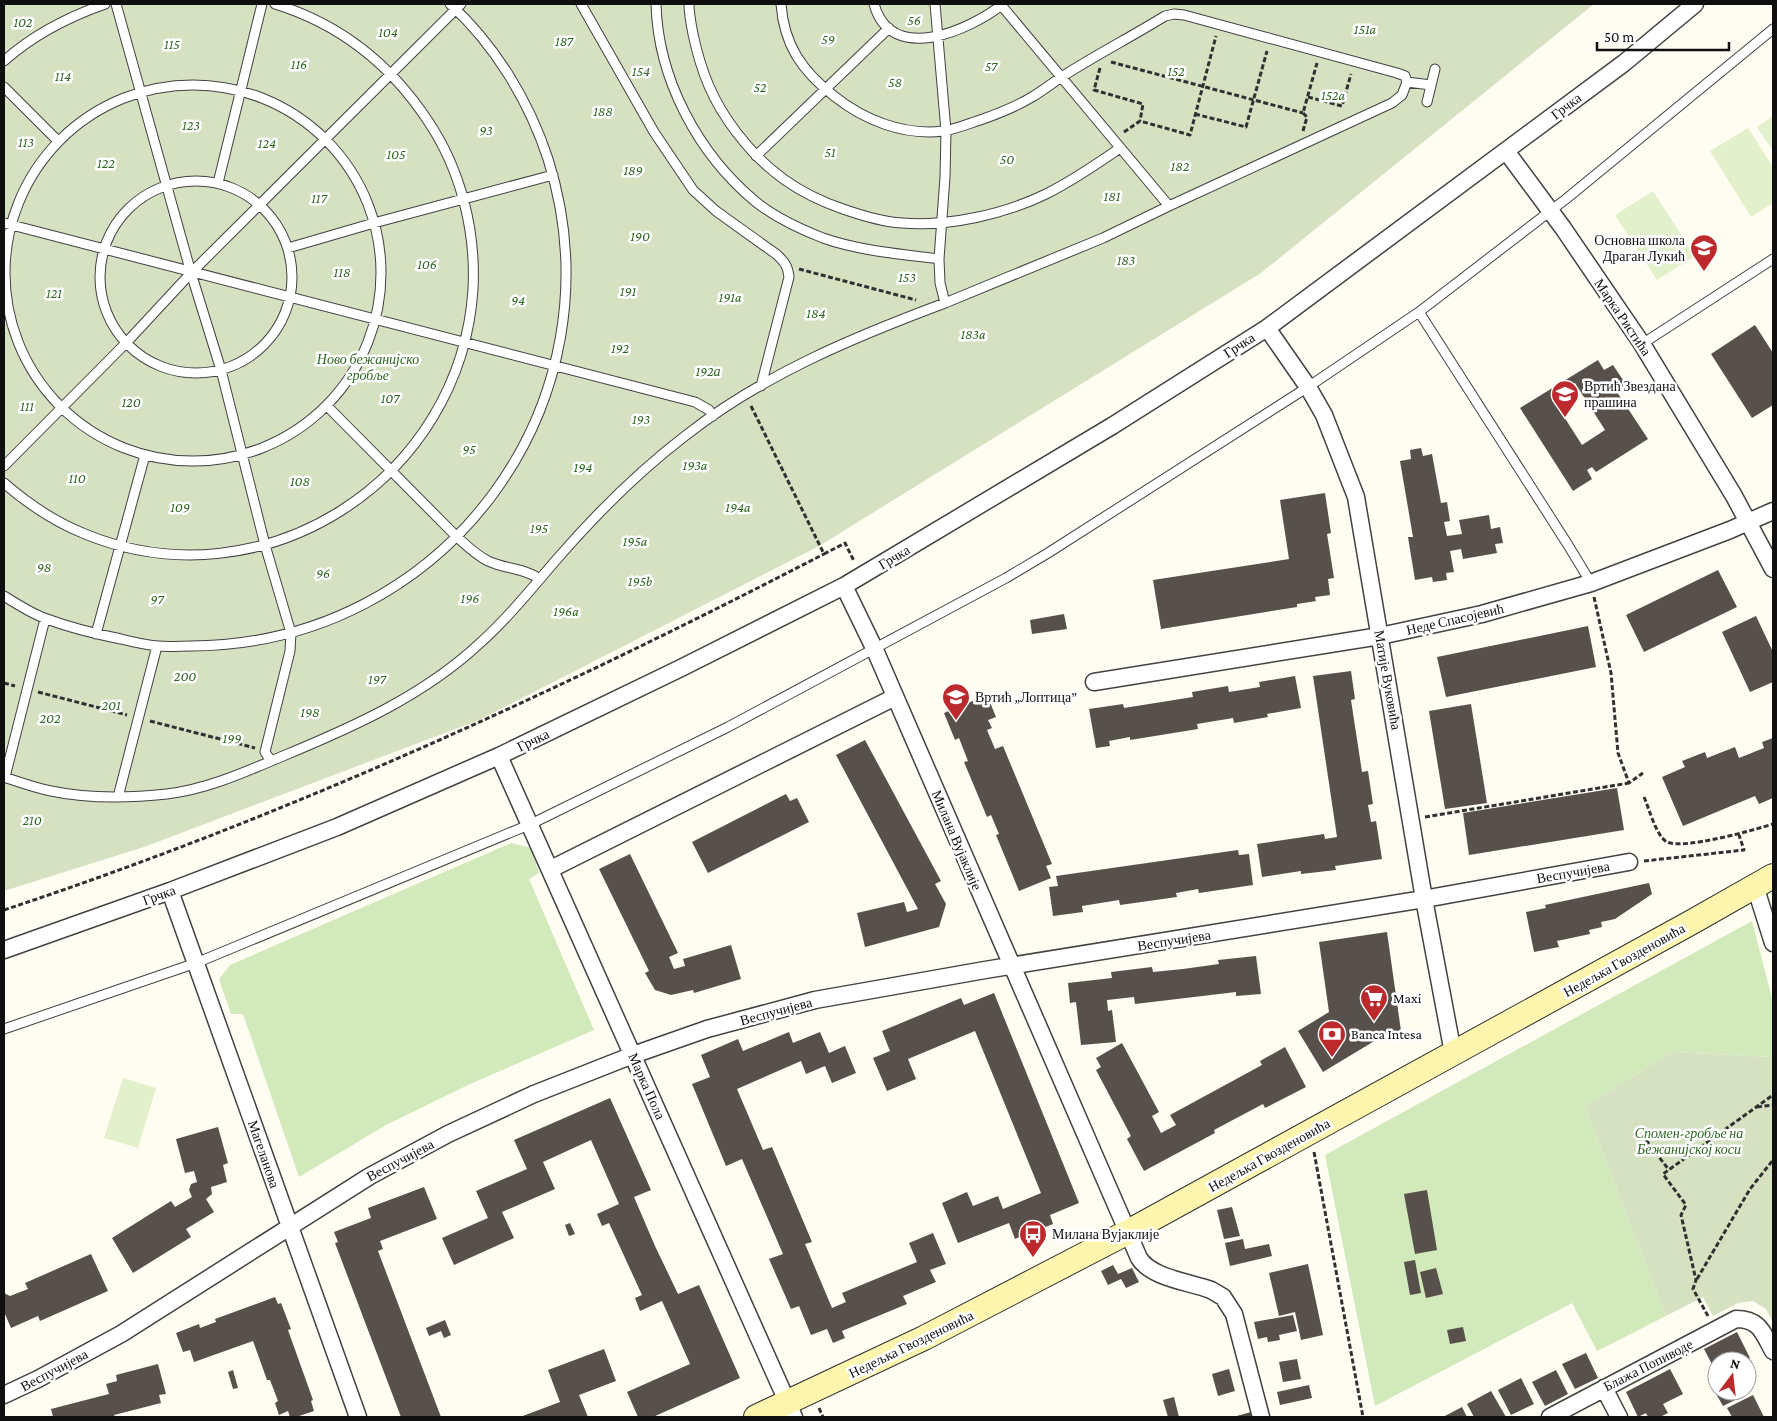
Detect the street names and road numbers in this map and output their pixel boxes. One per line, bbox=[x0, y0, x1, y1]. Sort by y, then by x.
street label: Грчка bbox=[1548, 89, 1585, 123]
street label: Марка Ристића bbox=[1591, 275, 1655, 359]
street label: Грчка bbox=[1221, 329, 1258, 361]
street label: Грчка bbox=[875, 541, 913, 573]
street label: Неде Спасојевић bbox=[1405, 600, 1505, 638]
street label: Матије Вуковића bbox=[1371, 629, 1405, 732]
street label: Грчка bbox=[514, 725, 552, 755]
street label: Милана Вујаклије bbox=[929, 788, 985, 892]
street label: Веспучијева bbox=[1535, 858, 1612, 886]
street label: Грчка bbox=[140, 881, 178, 908]
street label: Недељка Гвозденовића bbox=[1560, 920, 1688, 1000]
street label: Веспучијева bbox=[1136, 926, 1213, 954]
street label: Веспучијева bbox=[738, 994, 815, 1028]
street label: Марка Пола bbox=[625, 1050, 669, 1123]
street label: Недељка Гвозденовића bbox=[1205, 1115, 1333, 1195]
street label: Магеланова bbox=[245, 1118, 283, 1191]
street label: Веспучијева bbox=[364, 1135, 437, 1184]
street label: Недељка Гвозденовића bbox=[846, 1307, 977, 1381]
street label: Блажа Попиводе bbox=[1601, 1336, 1695, 1394]
street label: Веспучијева bbox=[18, 1345, 91, 1394]

